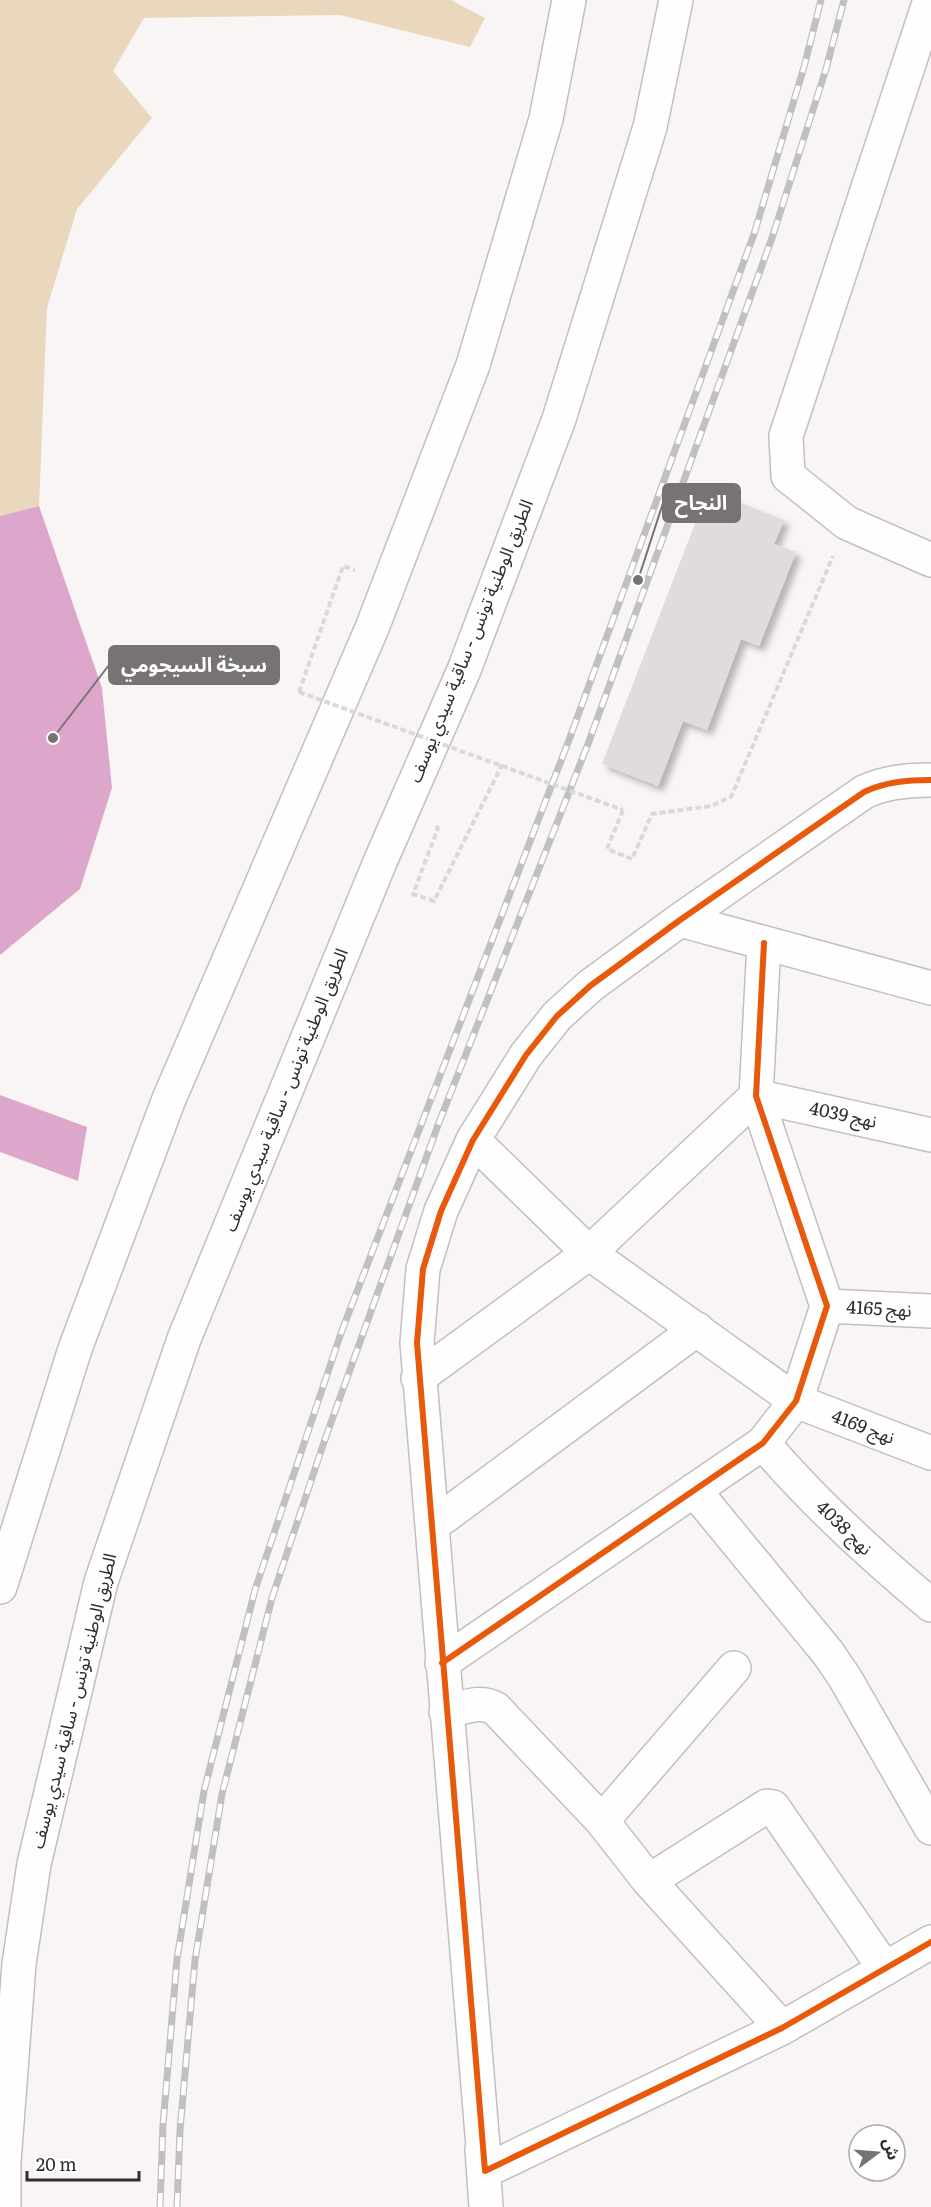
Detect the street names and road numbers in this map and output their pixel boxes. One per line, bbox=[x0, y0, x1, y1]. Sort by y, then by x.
street label: الطريق الوطنية تونس - ساقية سيدي يوسف bbox=[400, 495, 540, 787]
street label: الطريق الوطنية تونس - ساقية سيدي يوسف bbox=[215, 944, 355, 1236]
street label: نهج 4039 bbox=[807, 1093, 880, 1135]
street label: نهج 4165 bbox=[846, 1292, 912, 1324]
street label: نهج 4169 bbox=[828, 1401, 899, 1451]
street label: نهج 4038 bbox=[810, 1493, 879, 1561]
street label: الطريق الوطنية تونس - ساقية سيدي يوسف bbox=[23, 1550, 124, 1852]

